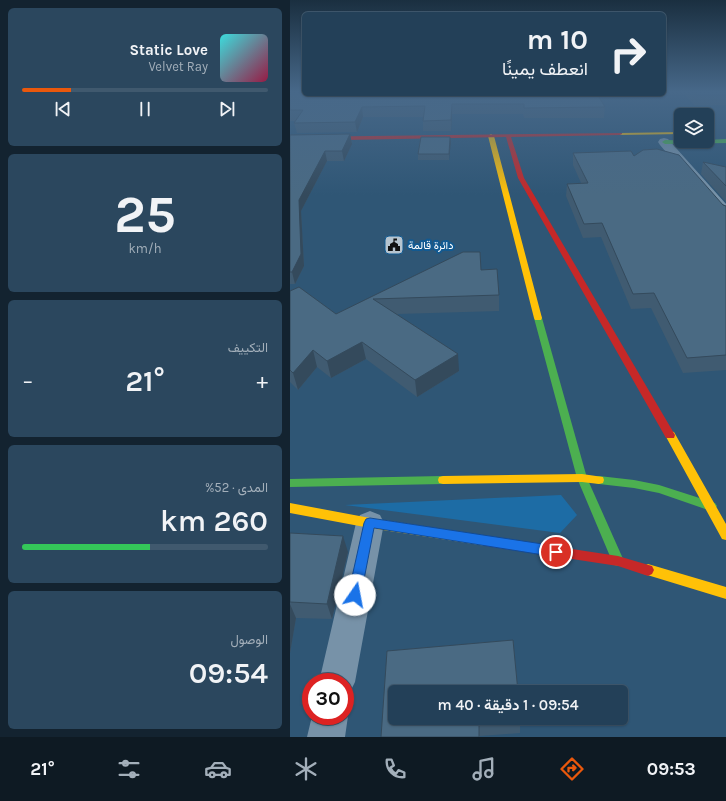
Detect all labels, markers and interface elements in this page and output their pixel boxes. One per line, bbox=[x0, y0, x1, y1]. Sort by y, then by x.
text: 10 m bbox=[527, 23, 588, 56]
icon: right bbox=[602, 28, 654, 80]
text: Static Love bbox=[130, 41, 208, 59]
text: انعطف يمينًا bbox=[502, 58, 588, 80]
text: Velvet Ray bbox=[148, 59, 208, 74]
icon: previous bbox=[52, 98, 74, 120]
icon: pause bbox=[134, 98, 156, 120]
icon: next bbox=[216, 98, 238, 120]
map controls bbox=[674, 108, 714, 148]
button: layers bbox=[674, 108, 714, 148]
text: 25 bbox=[114, 184, 176, 245]
public building icon: دائرة قالمة bbox=[383, 234, 405, 256]
place label: دائرة قالمة bbox=[408, 239, 453, 252]
text: km/h bbox=[129, 241, 161, 256]
text: التكييف bbox=[228, 340, 268, 355]
text: 21° bbox=[125, 363, 165, 399]
text: − bbox=[22, 368, 34, 394]
text: + bbox=[256, 368, 268, 394]
text: المدى · 52% bbox=[205, 480, 268, 495]
text: 260 km bbox=[160, 503, 268, 539]
pin bbox=[539, 535, 573, 569]
icon: arrive bbox=[545, 541, 567, 563]
position arrow bbox=[334, 574, 376, 616]
text: الوصول bbox=[230, 632, 268, 647]
text: 09:54 bbox=[189, 655, 268, 691]
speed limit sign: 30 bbox=[302, 673, 354, 725]
text: 09:54 · 1 دقيقة · 40 m bbox=[437, 696, 579, 714]
icon: filters bbox=[115, 755, 143, 783]
icon: car bbox=[204, 755, 232, 783]
icon: climate bbox=[292, 755, 320, 783]
icon: phone bbox=[381, 755, 409, 783]
icon: music bbox=[470, 755, 498, 783]
icon: directions bbox=[558, 755, 586, 783]
text: 21° bbox=[30, 758, 55, 780]
text: 09:53 bbox=[647, 758, 696, 780]

